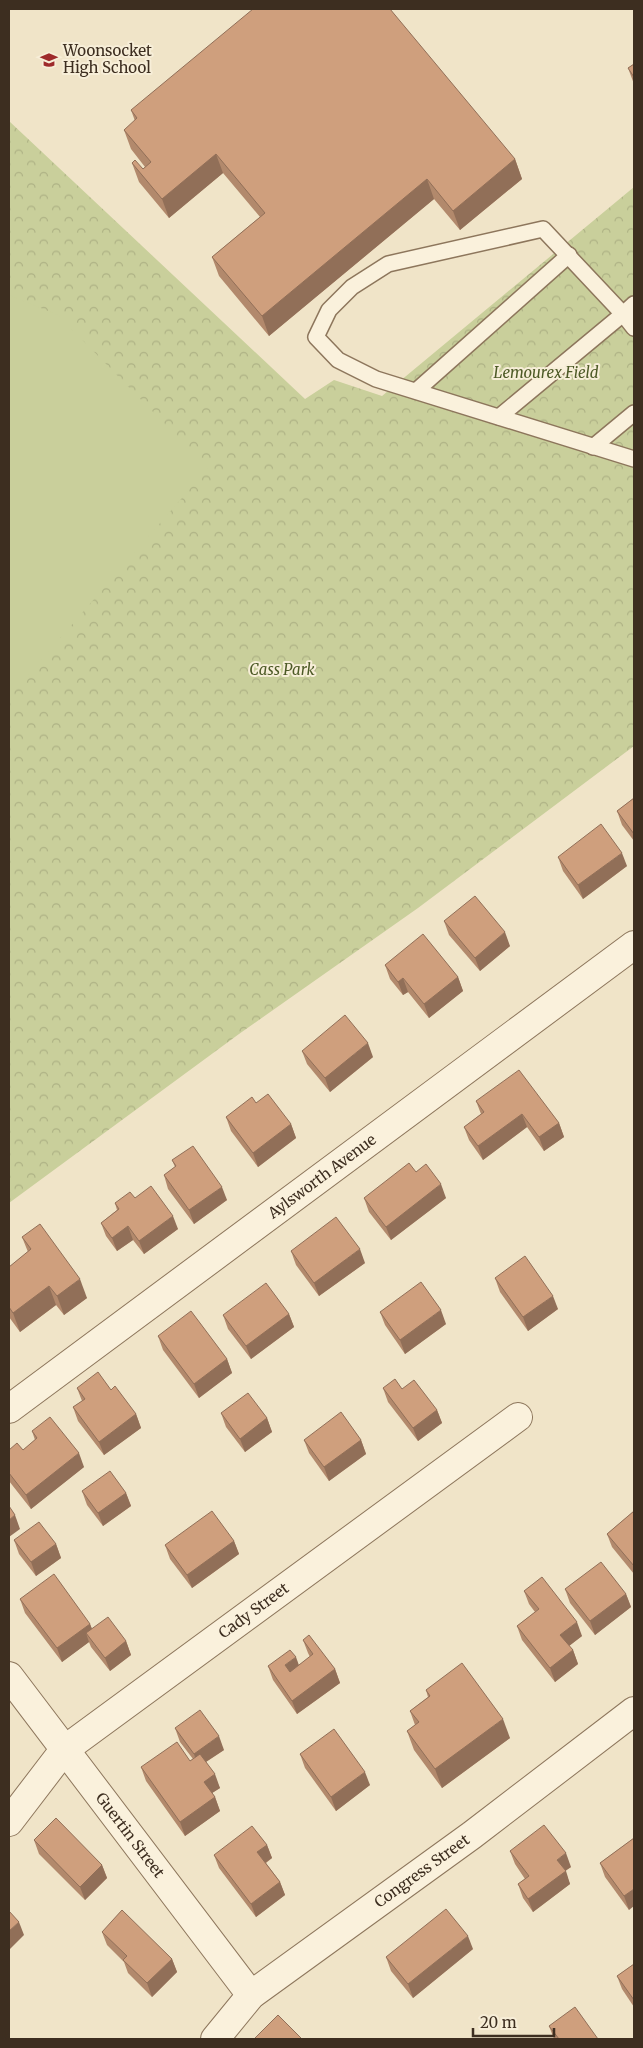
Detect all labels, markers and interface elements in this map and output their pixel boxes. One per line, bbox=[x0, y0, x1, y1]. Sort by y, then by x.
place label: Woonsocket High School bbox=[62, 41, 152, 77]
school or university icon: Woonsocket High School bbox=[39, 50, 59, 70]
park label: Lemourex Field bbox=[494, 363, 599, 382]
park label: Cass Park bbox=[249, 660, 316, 679]
street label: Aylsworth Avenue bbox=[263, 1130, 380, 1223]
street label: Cady Street bbox=[215, 1578, 292, 1642]
street label: Guertin Street bbox=[92, 1789, 169, 1882]
street label: Congress Street bbox=[370, 1830, 473, 1912]
scale bar bbox=[473, 2006, 554, 2038]
text: 20 m bbox=[480, 2013, 517, 2032]

